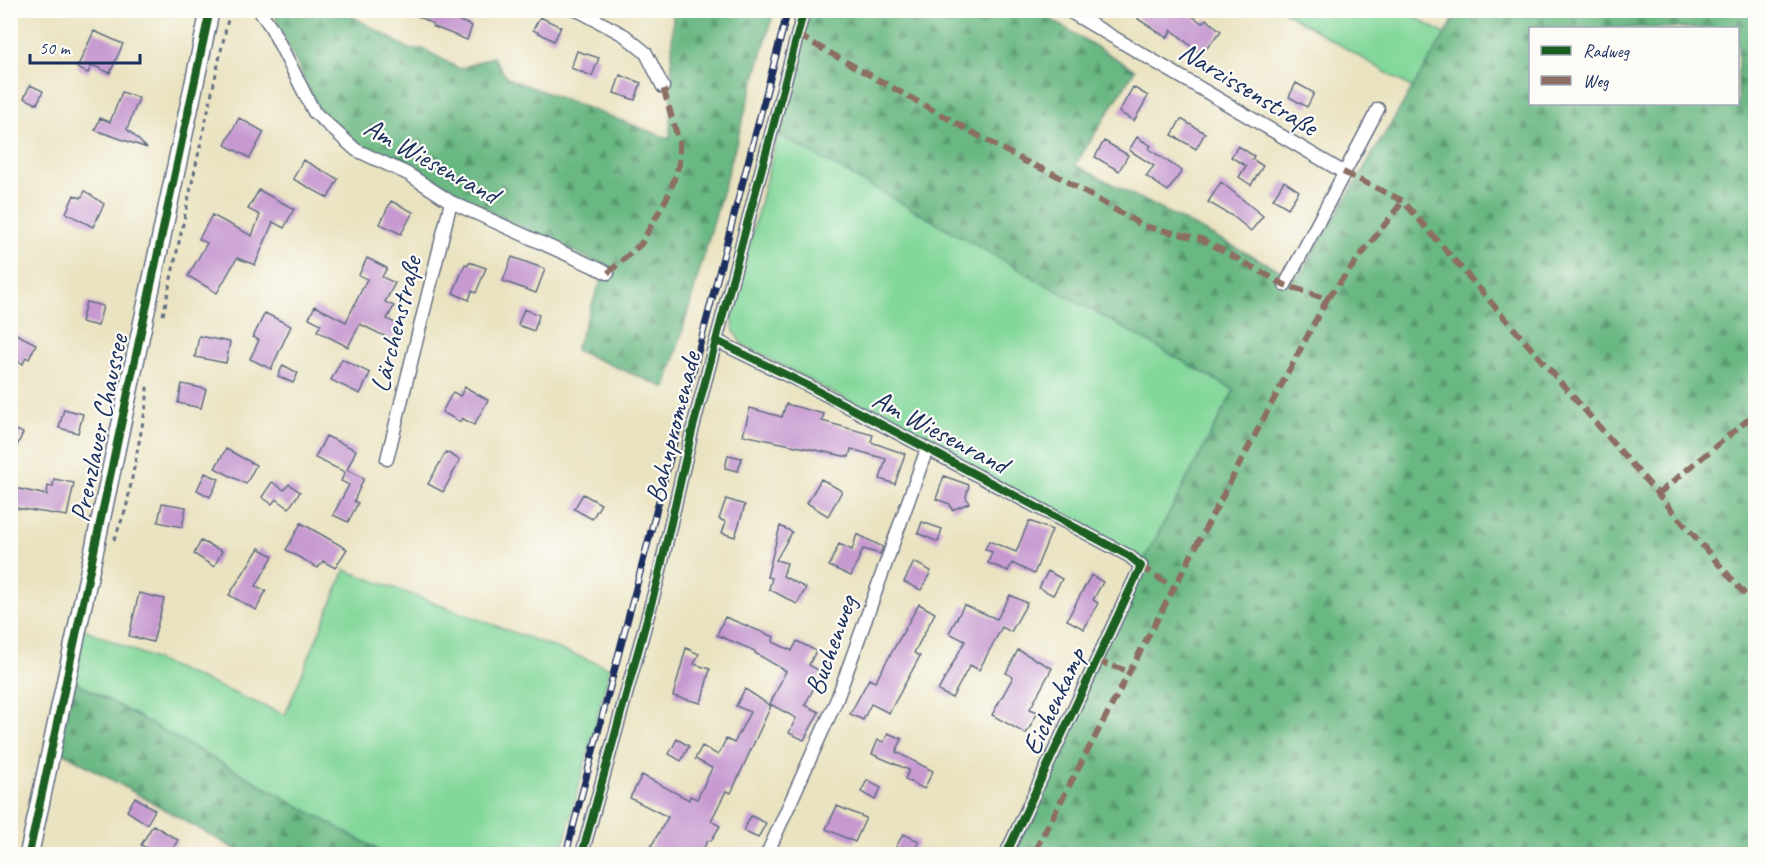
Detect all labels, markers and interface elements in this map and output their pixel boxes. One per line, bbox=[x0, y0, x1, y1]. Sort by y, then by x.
scale bar bbox=[30, 27, 140, 65]
legend bbox=[1529, 27, 1739, 105]
street label: Narzissenstraße bbox=[1173, 33, 1326, 144]
text: 50 m bbox=[39, 37, 72, 59]
text: Radweg bbox=[1583, 40, 1631, 62]
text: Weg bbox=[1583, 70, 1610, 92]
street label: Am Wiesenrand bbox=[358, 109, 509, 214]
street label: Lärchenstraße bbox=[362, 251, 430, 396]
street label: Prenzlauer Chaussee bbox=[62, 329, 136, 525]
street label: Bahnpromenade bbox=[637, 346, 709, 506]
street label: Am Wiesenrand bbox=[867, 381, 1018, 484]
street label: Buchenweg bbox=[796, 589, 865, 699]
street label: Eichenkamp bbox=[1014, 640, 1094, 760]

